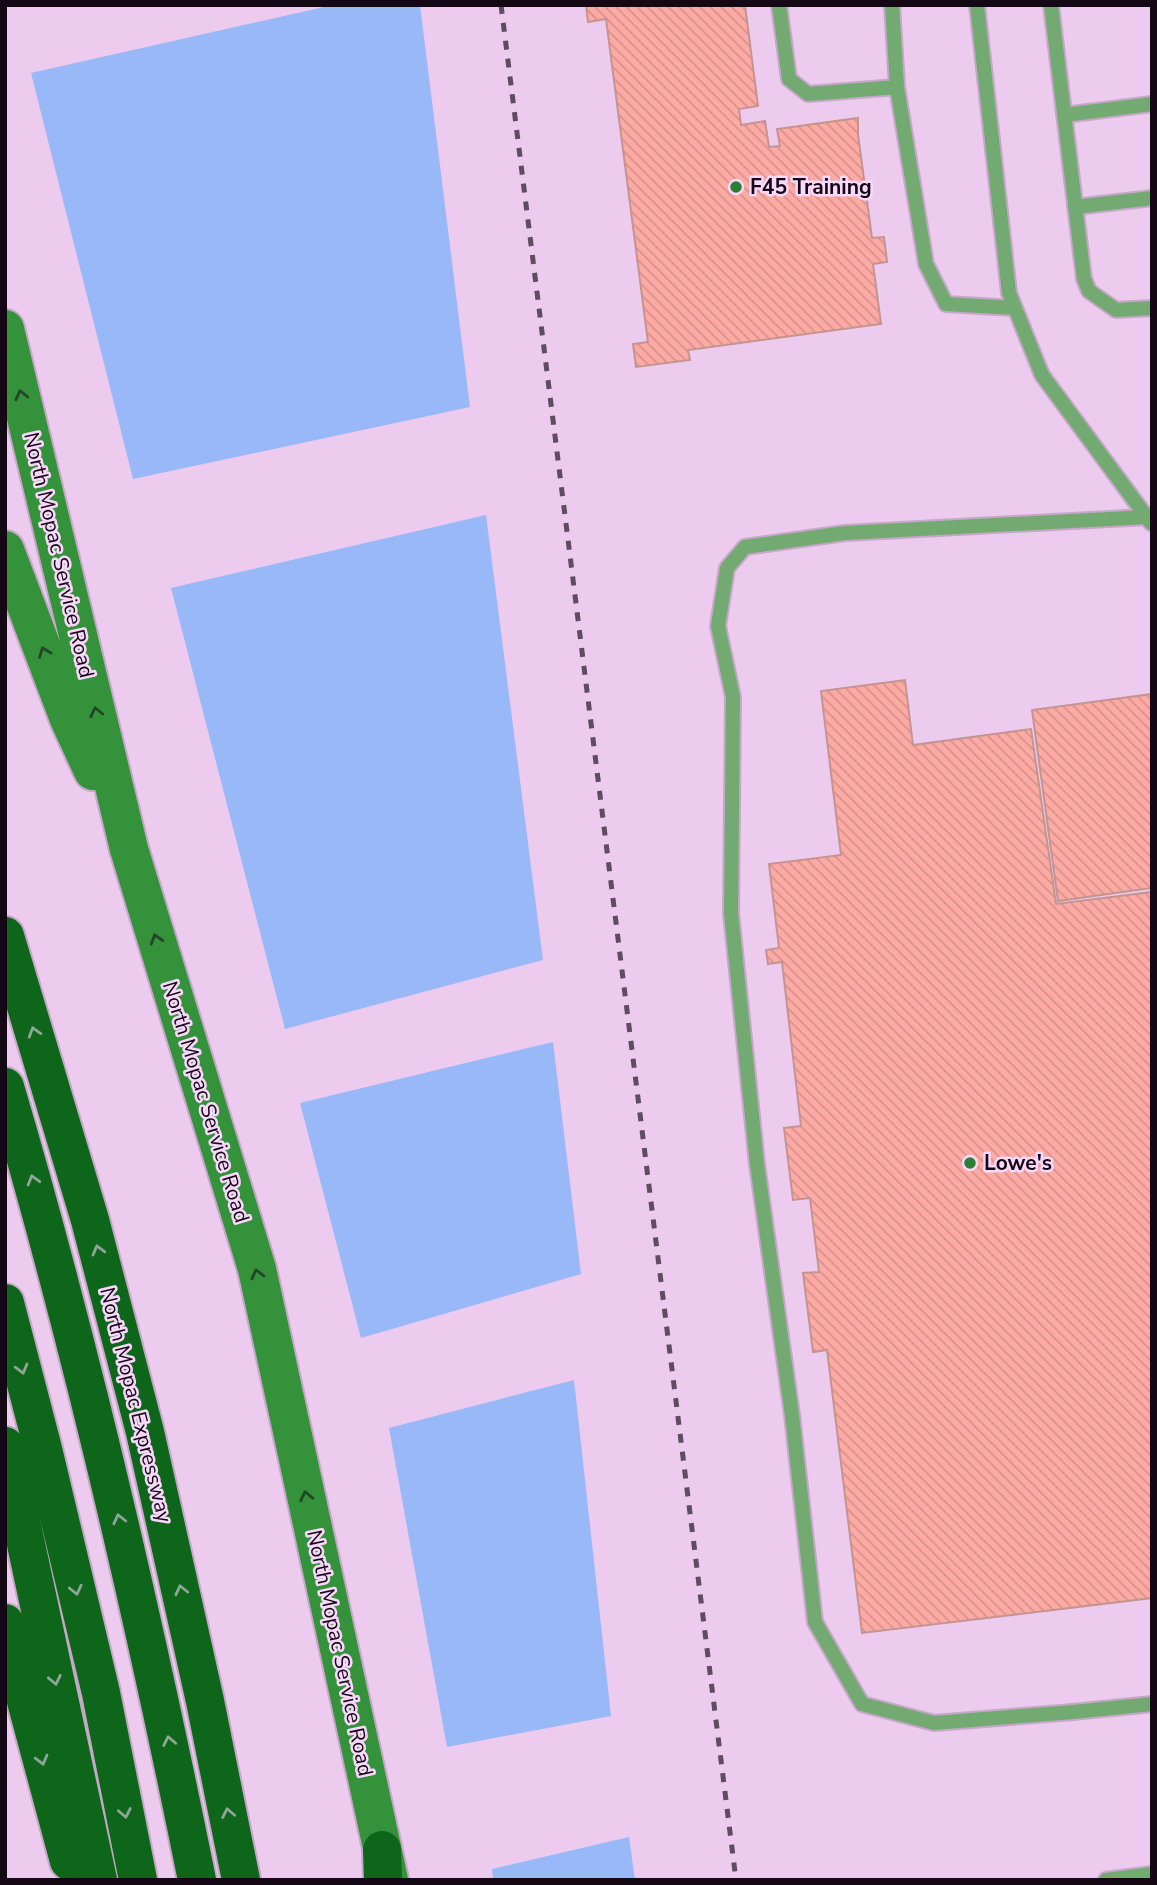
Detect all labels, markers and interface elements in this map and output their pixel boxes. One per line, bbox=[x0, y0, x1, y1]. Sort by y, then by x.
place label: F45 Training bbox=[750, 173, 872, 201]
marker: F45 Training bbox=[728, 179, 744, 195]
one-way arrow bbox=[15, 389, 29, 401]
street label: North Mopac Service Road bbox=[17, 430, 101, 680]
one-way arrow bbox=[38, 646, 52, 658]
one-way arrow bbox=[90, 706, 104, 718]
one-way arrow bbox=[150, 933, 165, 945]
street label: North Mopac Service Road bbox=[156, 978, 256, 1226]
one-way arrow bbox=[27, 1026, 42, 1038]
place label: Lowe's bbox=[984, 1149, 1052, 1177]
marker: Lowe's bbox=[962, 1155, 978, 1171]
one-way arrow bbox=[26, 1174, 41, 1186]
one-way arrow bbox=[92, 1244, 106, 1256]
one-way arrow bbox=[251, 1268, 266, 1280]
street label: North Mopac Expressway bbox=[93, 1284, 179, 1526]
one-way arrow bbox=[14, 1363, 28, 1375]
one-way arrow bbox=[299, 1490, 314, 1502]
one-way arrow bbox=[113, 1513, 127, 1525]
street label: North Mopac Service Road bbox=[300, 1527, 380, 1779]
one-way arrow bbox=[68, 1584, 83, 1596]
one-way arrow bbox=[174, 1584, 189, 1596]
one-way arrow bbox=[47, 1674, 62, 1686]
one-way arrow bbox=[162, 1735, 177, 1747]
one-way arrow bbox=[34, 1754, 48, 1766]
one-way arrow bbox=[116, 1807, 131, 1819]
one-way arrow bbox=[221, 1807, 236, 1819]

